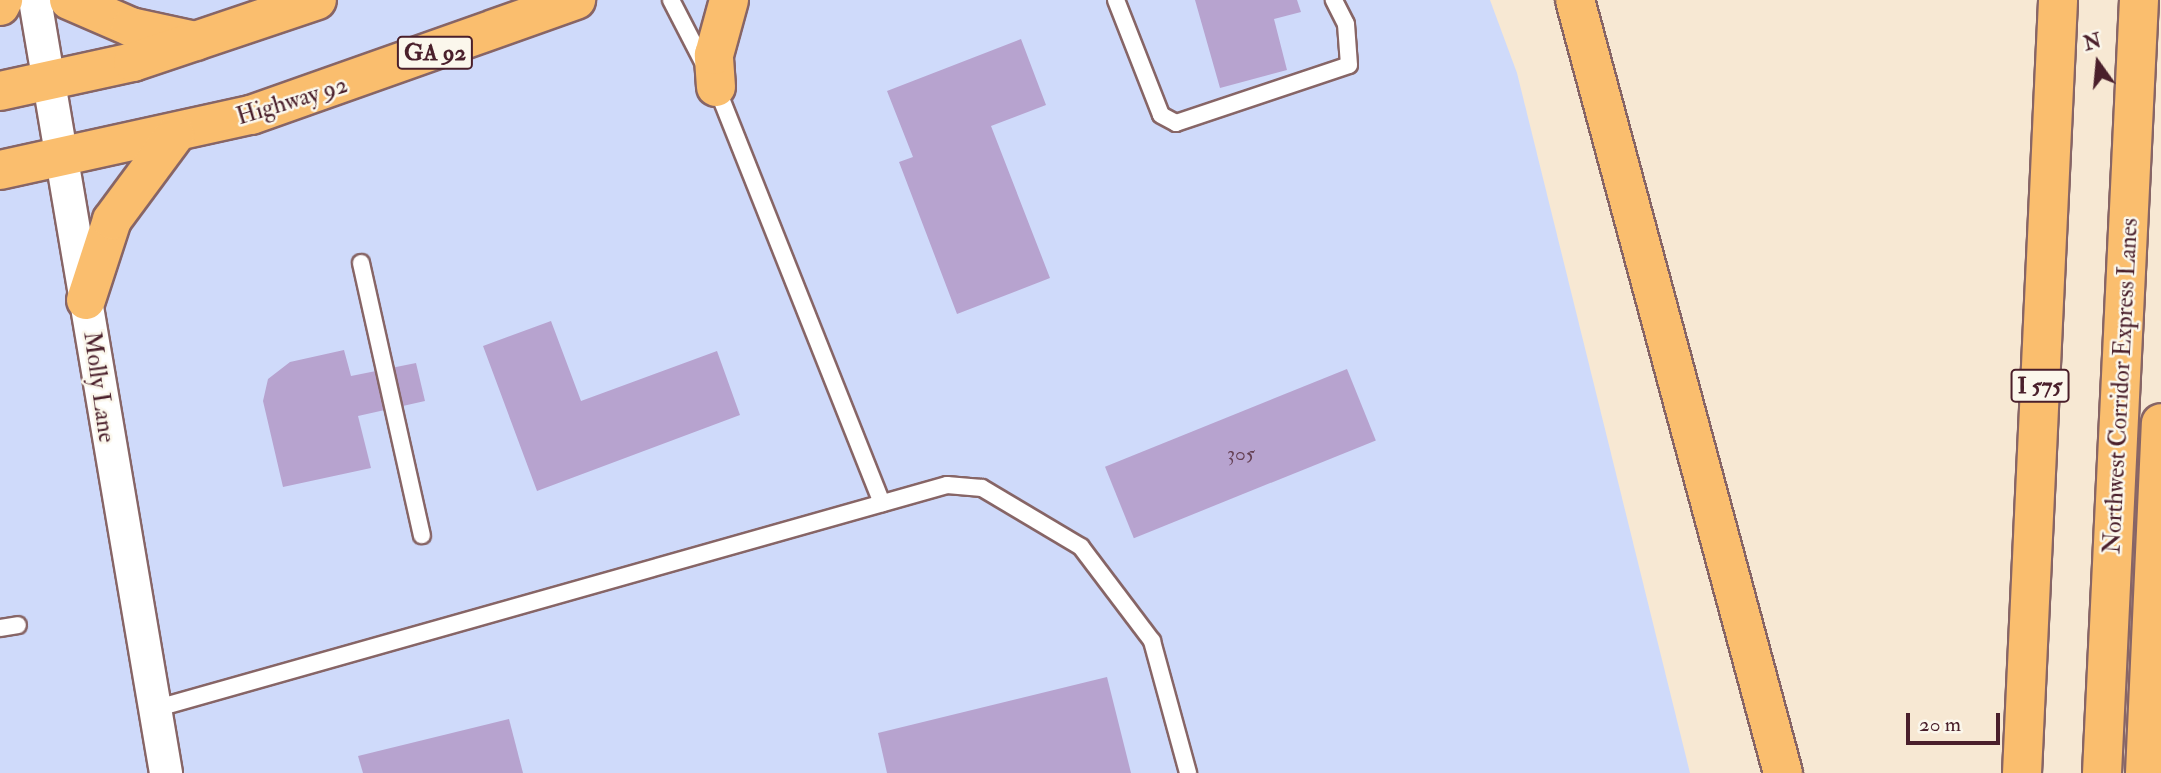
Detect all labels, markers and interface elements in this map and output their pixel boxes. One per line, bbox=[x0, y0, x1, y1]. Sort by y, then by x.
north arrow bbox=[2063, 28, 2133, 98]
text: N bbox=[2081, 29, 2104, 57]
road number: GA 92 bbox=[396, 34, 474, 72]
street label: Highway 92 bbox=[233, 70, 351, 132]
street label: Northwest Corridor Express Lanes bbox=[2098, 217, 2144, 555]
street label: Molly Lane bbox=[77, 330, 121, 444]
road number: I 575 bbox=[2010, 366, 2070, 406]
house number: 305 bbox=[1227, 441, 1255, 467]
scale bar bbox=[1909, 700, 2004, 744]
text: 20 m bbox=[1919, 711, 1961, 738]

